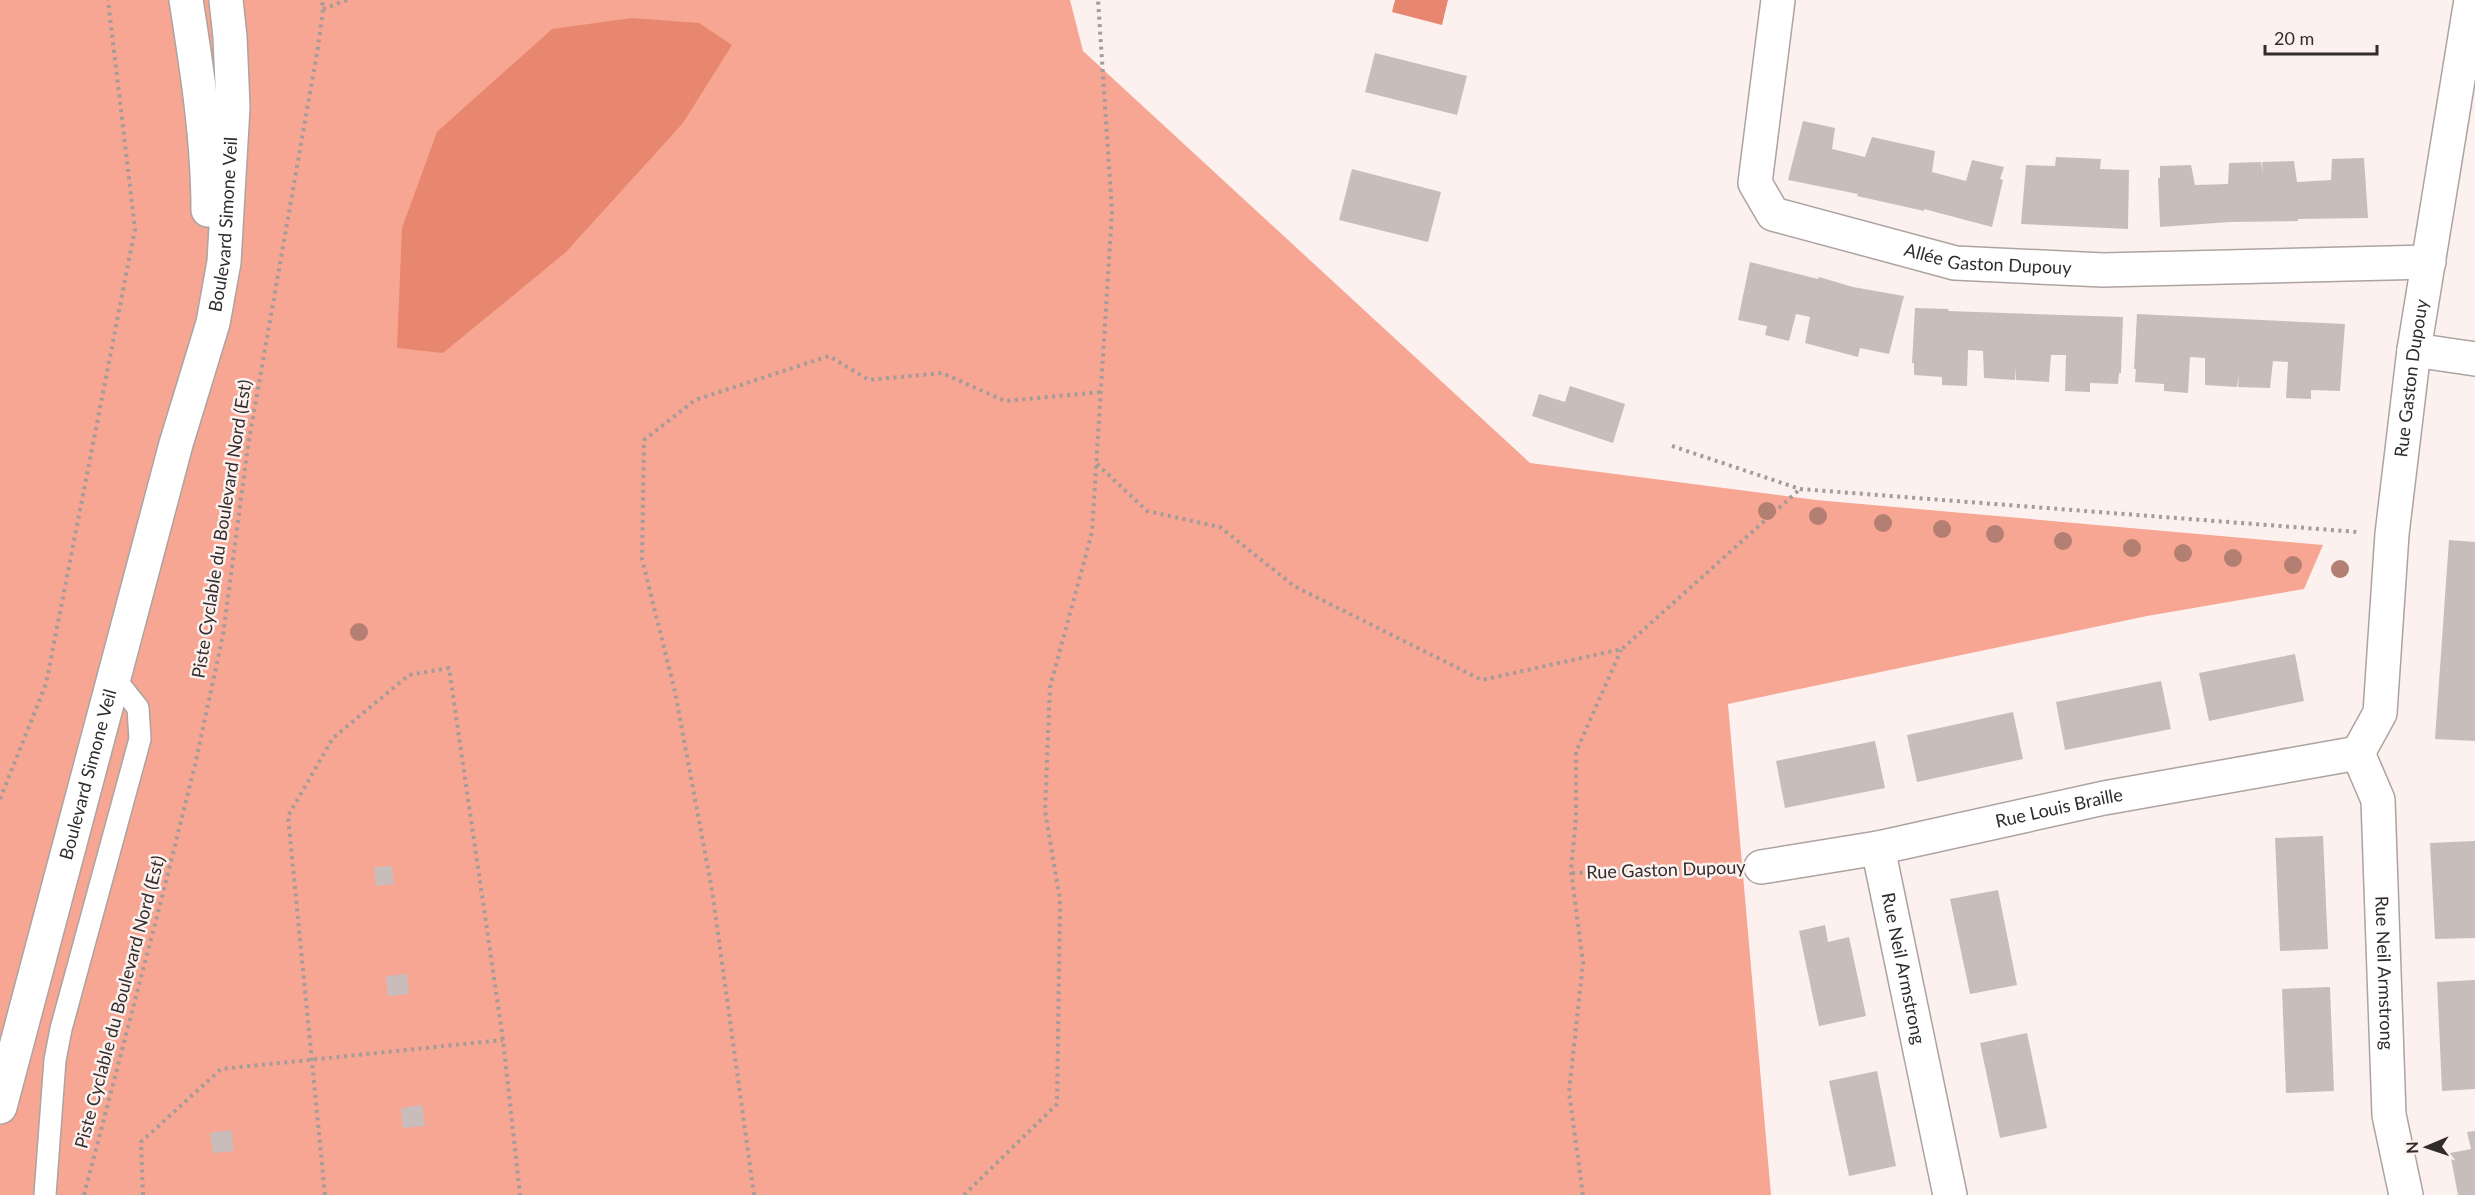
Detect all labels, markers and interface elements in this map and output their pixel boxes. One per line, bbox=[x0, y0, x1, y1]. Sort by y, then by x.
scale bar bbox=[2265, 18, 2378, 56]
text: 20 m bbox=[2274, 27, 2314, 49]
street label: Boulevard Simone Veil bbox=[203, 136, 241, 313]
street label: Allée Gaston Dupouy bbox=[1902, 238, 2073, 279]
street label: Rue Gaston Dupouy bbox=[2389, 297, 2432, 459]
street label: Piste Cyclable du Boulevard Nord (Est) bbox=[187, 378, 255, 680]
street label: Boulevard Simone Veil bbox=[54, 686, 120, 862]
street label: Rue Louis Braille bbox=[1993, 783, 2124, 832]
street label: Piste Cyclable du Boulevard Nord (Est) bbox=[69, 853, 169, 1150]
street label: Rue Gaston Dupouy bbox=[1586, 855, 1747, 883]
street label: Rue Neil Armstrong bbox=[1878, 890, 1930, 1046]
street label: Rue Neil Armstrong bbox=[2371, 895, 2399, 1050]
north arrow bbox=[2397, 1117, 2457, 1177]
text: N bbox=[2402, 1141, 2421, 1154]

